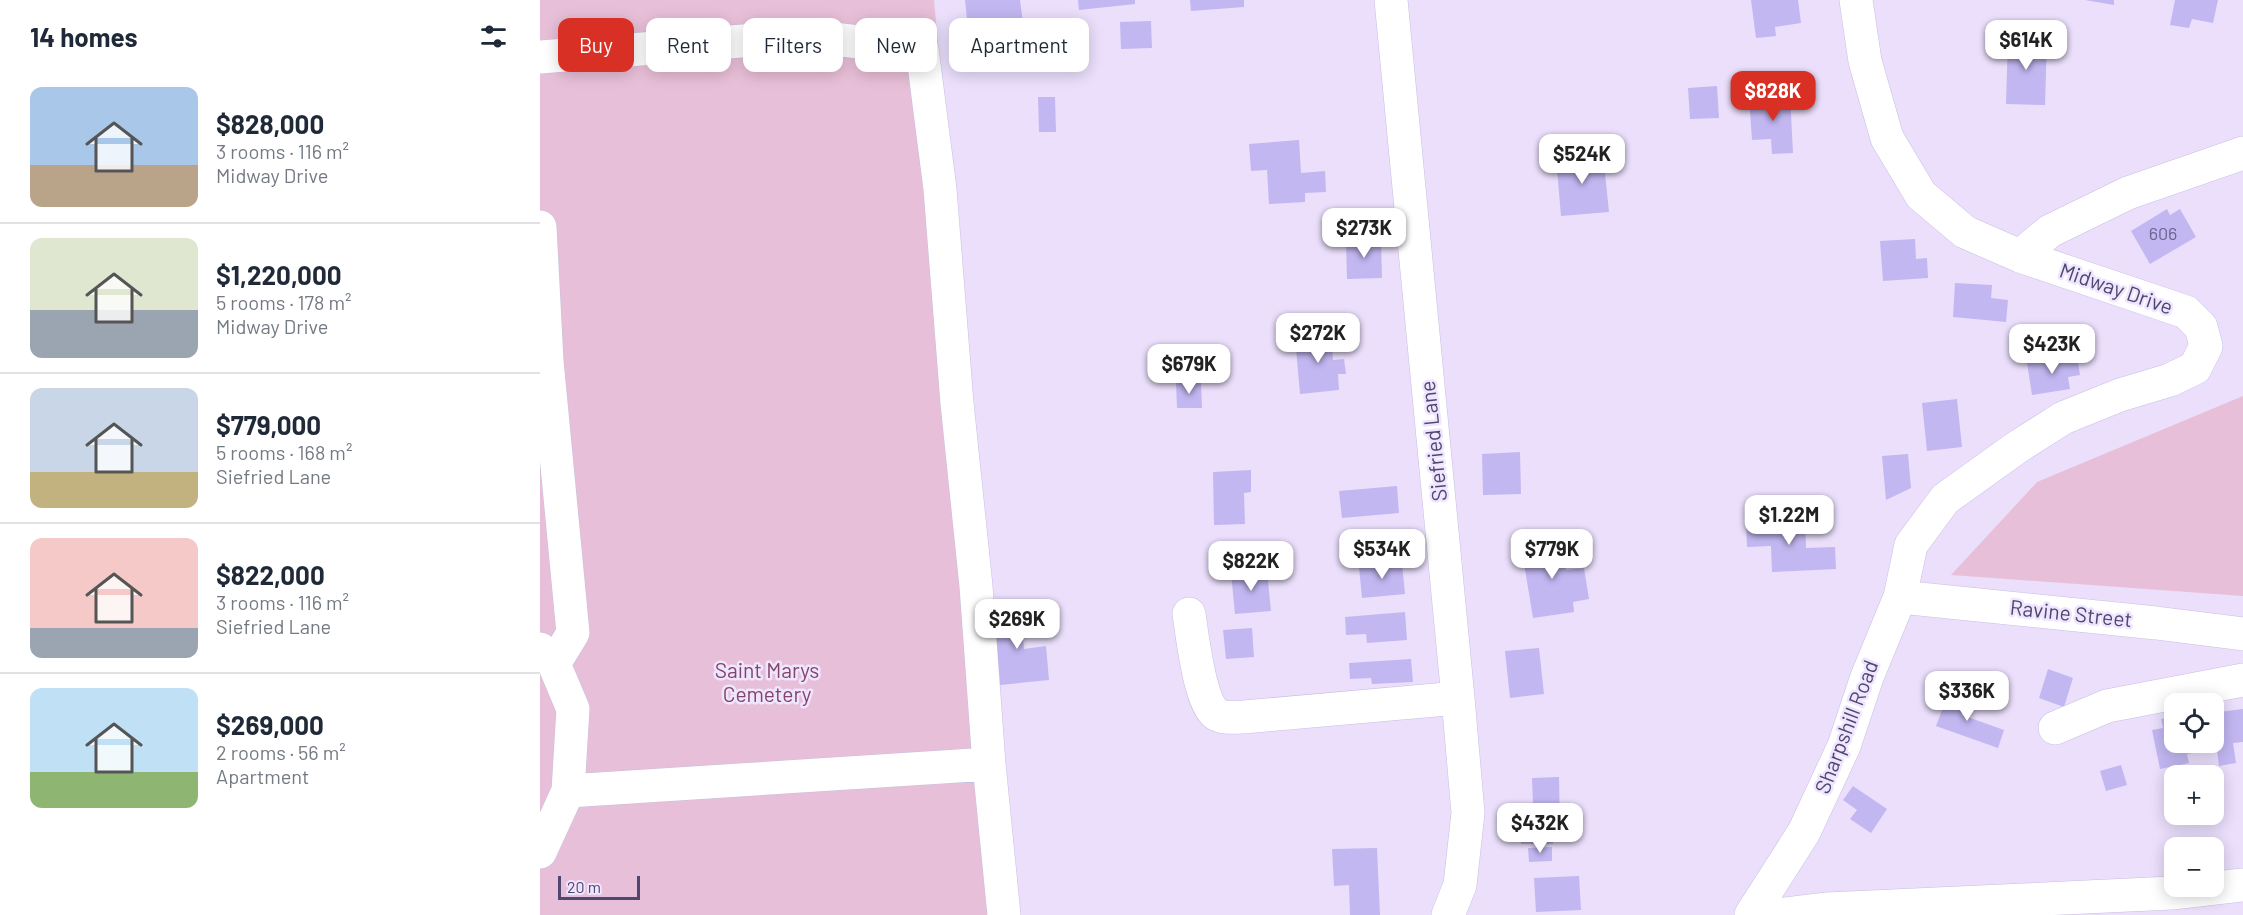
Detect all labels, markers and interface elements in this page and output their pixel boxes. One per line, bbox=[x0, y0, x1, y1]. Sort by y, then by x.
chip: Buy bbox=[558, 18, 634, 72]
chip: Rent bbox=[646, 18, 731, 72]
chip: Filters bbox=[743, 18, 843, 72]
chip: New bbox=[855, 18, 937, 72]
chip: Apartment bbox=[949, 18, 1089, 72]
icon: filters bbox=[477, 20, 510, 53]
pin: $614K bbox=[1984, 20, 2068, 71]
text: 14 homes bbox=[30, 21, 137, 52]
text: $614K bbox=[1999, 27, 2053, 51]
pin: $828K bbox=[1731, 71, 1815, 122]
text: $828K bbox=[1745, 78, 1801, 102]
text: $828,000 bbox=[216, 108, 324, 139]
icon: home bbox=[78, 111, 150, 183]
pin: $524K bbox=[1540, 134, 1624, 185]
text: 3 rooms · 116 m² bbox=[216, 139, 349, 163]
text: $524K bbox=[1553, 141, 1611, 165]
text: Midway Drive bbox=[216, 163, 328, 187]
pin: $273K bbox=[1322, 208, 1406, 259]
text: $273K bbox=[1336, 215, 1392, 239]
house number: 606 bbox=[2149, 222, 2177, 244]
street label: Midway Drive bbox=[2057, 257, 2176, 319]
text: $1,220,000 bbox=[216, 259, 342, 290]
icon: home bbox=[78, 262, 150, 334]
text: 5 rooms · 178 m² bbox=[216, 290, 352, 314]
pin: $272K bbox=[1276, 313, 1360, 364]
text: Midway Drive bbox=[216, 314, 328, 338]
text: $272K bbox=[1290, 320, 1346, 344]
pin: $423K bbox=[2010, 324, 2094, 375]
text: $423K bbox=[2023, 331, 2081, 355]
pin: $679K bbox=[1147, 344, 1231, 395]
text: $679K bbox=[1161, 351, 1217, 375]
street label: Siefried Lane bbox=[1414, 380, 1451, 503]
text: $779,000 bbox=[216, 409, 321, 440]
icon: home bbox=[78, 412, 150, 484]
text: 5 rooms · 168 m² bbox=[216, 440, 352, 464]
text: Siefried Lane bbox=[216, 464, 331, 488]
pin: $1.22M bbox=[1740, 495, 1838, 546]
text: $1.22M bbox=[1759, 502, 1819, 526]
pin: $534K bbox=[1340, 529, 1424, 580]
pin: $779K bbox=[1510, 529, 1594, 580]
text: $534K bbox=[1353, 536, 1411, 560]
text: $779K bbox=[1525, 536, 1579, 560]
pin: $822K bbox=[1209, 541, 1293, 592]
text: $822K bbox=[1222, 548, 1280, 572]
text: $822,000 bbox=[216, 559, 325, 590]
icon: home bbox=[78, 562, 150, 634]
text: 3 rooms · 116 m² bbox=[216, 590, 349, 614]
street label: Ravine Street bbox=[2009, 594, 2133, 631]
pin: $269K bbox=[975, 599, 1059, 650]
text: $269K bbox=[989, 606, 1045, 630]
text: Siefried Lane bbox=[216, 614, 331, 638]
street label: Sharpshill Road bbox=[1809, 656, 1882, 797]
park label: Saint Marys Cemetery bbox=[715, 657, 819, 706]
pin: $336K bbox=[1925, 671, 2009, 722]
text: $336K bbox=[1939, 678, 1995, 702]
map controls bbox=[2164, 693, 2224, 897]
button: locate bbox=[2164, 693, 2224, 753]
text: $269,000 bbox=[216, 709, 324, 740]
icon: home bbox=[78, 712, 150, 784]
text: 2 rooms · 56 m² bbox=[216, 740, 346, 764]
text: Apartment bbox=[216, 764, 309, 788]
button: + bbox=[2164, 765, 2224, 825]
pin: $432K bbox=[1498, 803, 1582, 854]
text: $432K bbox=[1511, 810, 1569, 834]
button: − bbox=[2164, 837, 2224, 897]
scale bar bbox=[558, 873, 640, 900]
text: 20 m bbox=[567, 877, 601, 896]

